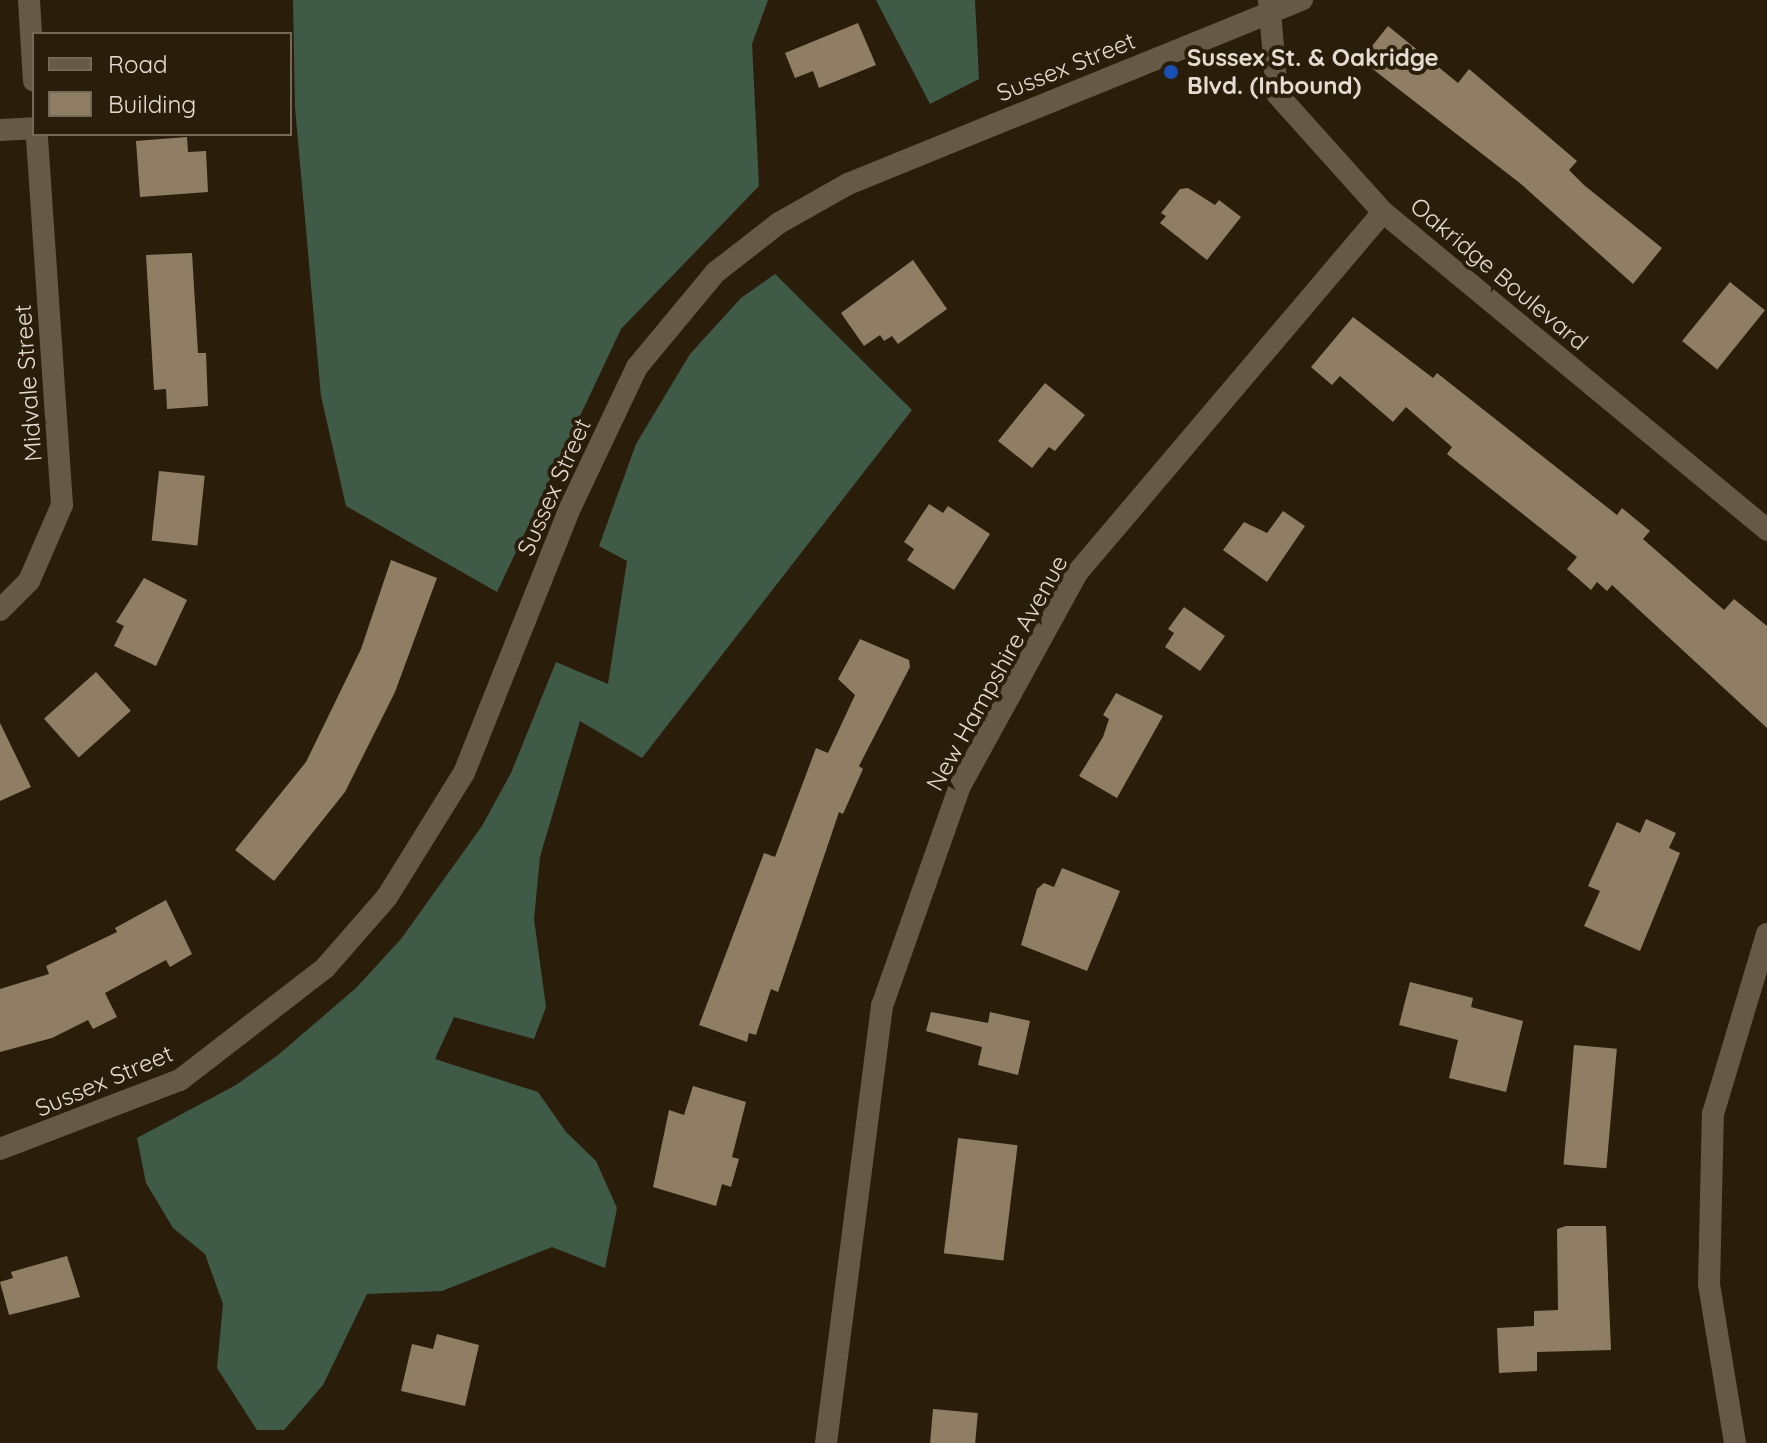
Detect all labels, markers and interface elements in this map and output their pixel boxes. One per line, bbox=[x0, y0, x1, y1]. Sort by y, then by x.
street label: Sussex Street bbox=[993, 26, 1139, 108]
legend bbox=[32, 32, 292, 136]
place label: Sussex St. & Oakridge Blvd. (Inbound) bbox=[1187, 44, 1439, 100]
text: Road bbox=[108, 49, 168, 79]
marker: Sussex St. & Oakridge Blvd. (Inbound) bbox=[1162, 63, 1180, 81]
text: Building bbox=[108, 89, 196, 119]
street label: Oakridge Boulevard bbox=[1405, 192, 1593, 356]
street label: Midvale Street bbox=[8, 303, 48, 463]
street label: Sussex Street bbox=[511, 414, 597, 560]
street label: New Hampshire Avenue bbox=[920, 550, 1074, 796]
street label: Sussex Street bbox=[31, 1039, 177, 1123]

